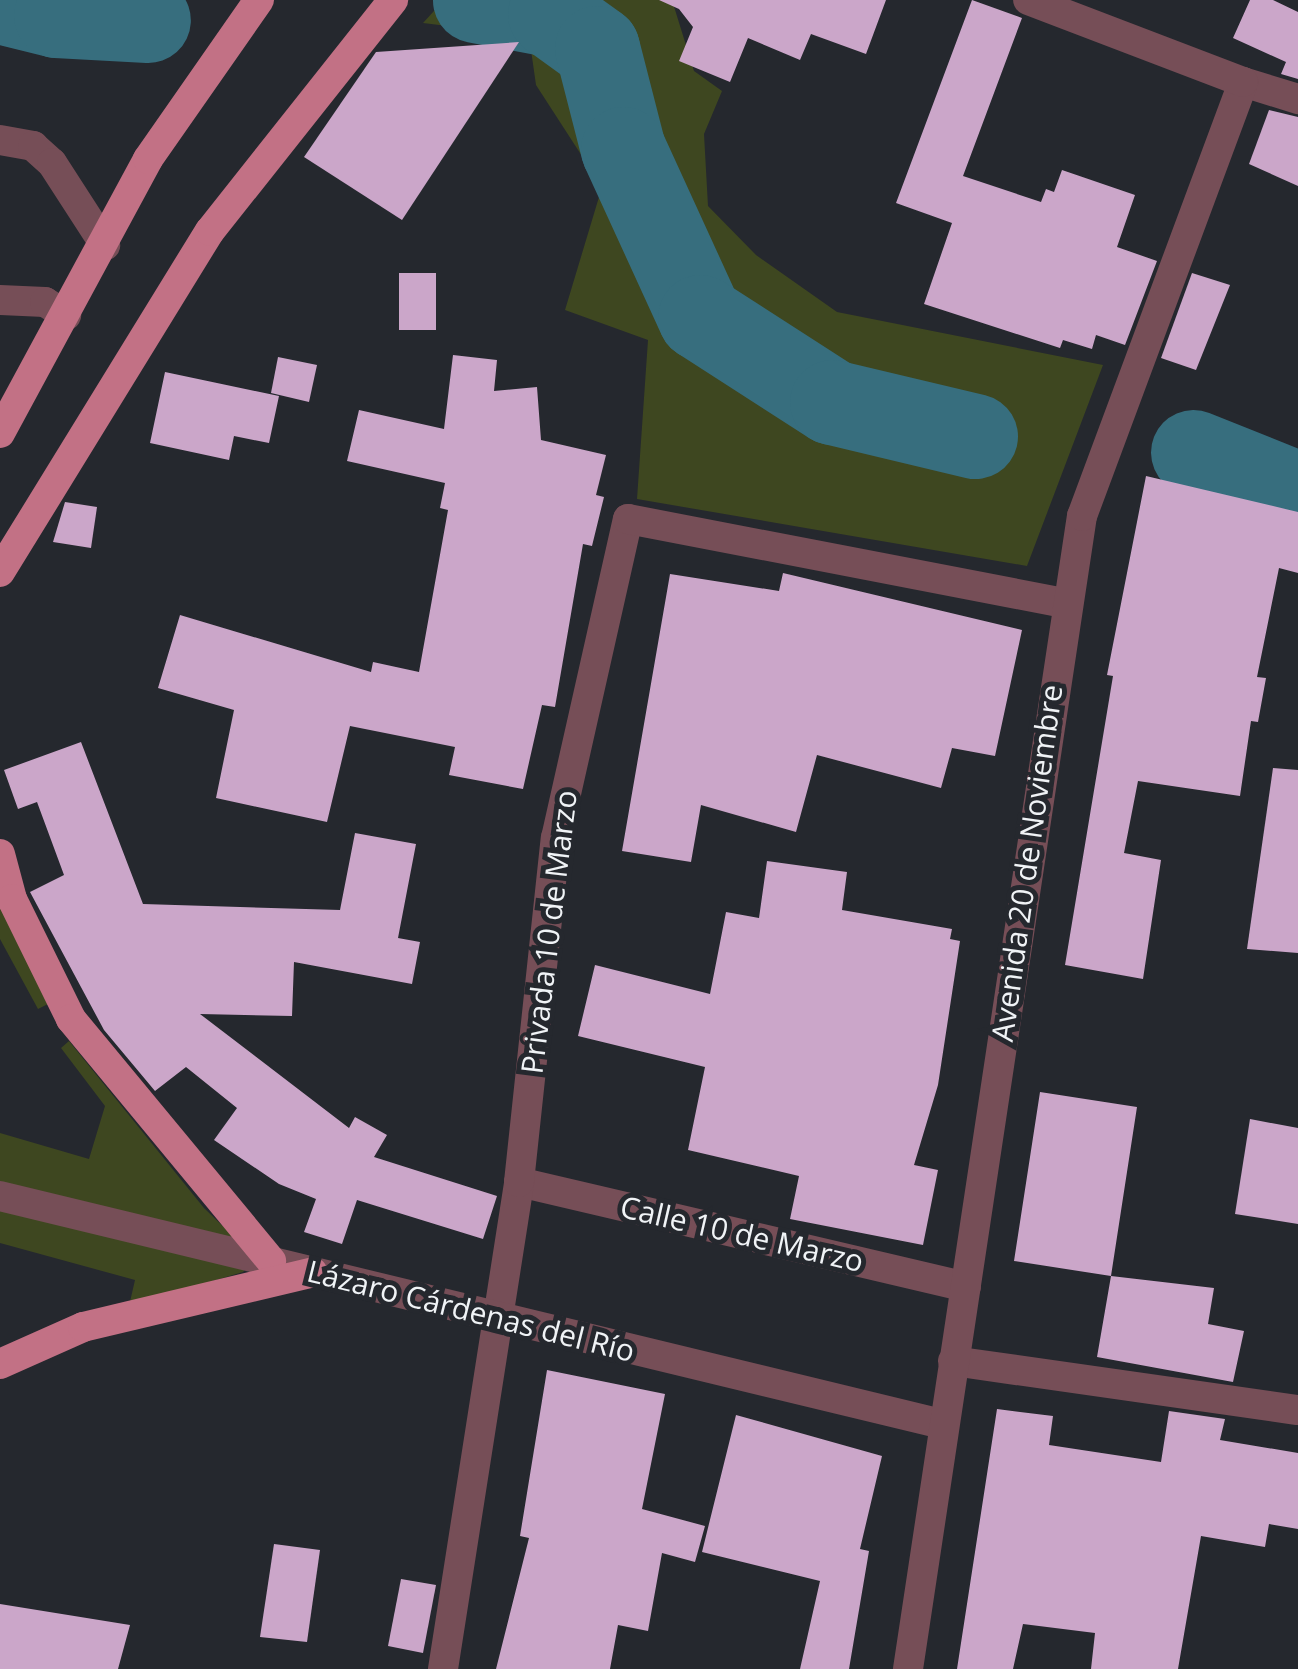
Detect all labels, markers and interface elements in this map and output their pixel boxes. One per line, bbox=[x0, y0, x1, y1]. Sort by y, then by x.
street label: Avenida 20 de Noviembre bbox=[984, 682, 1070, 1044]
street label: Privada 10 de Marzo bbox=[514, 788, 584, 1076]
street label: Calle 10 de Marzo bbox=[617, 1189, 867, 1279]
street label: Lázaro Cárdenas del Río bbox=[304, 1253, 638, 1369]

